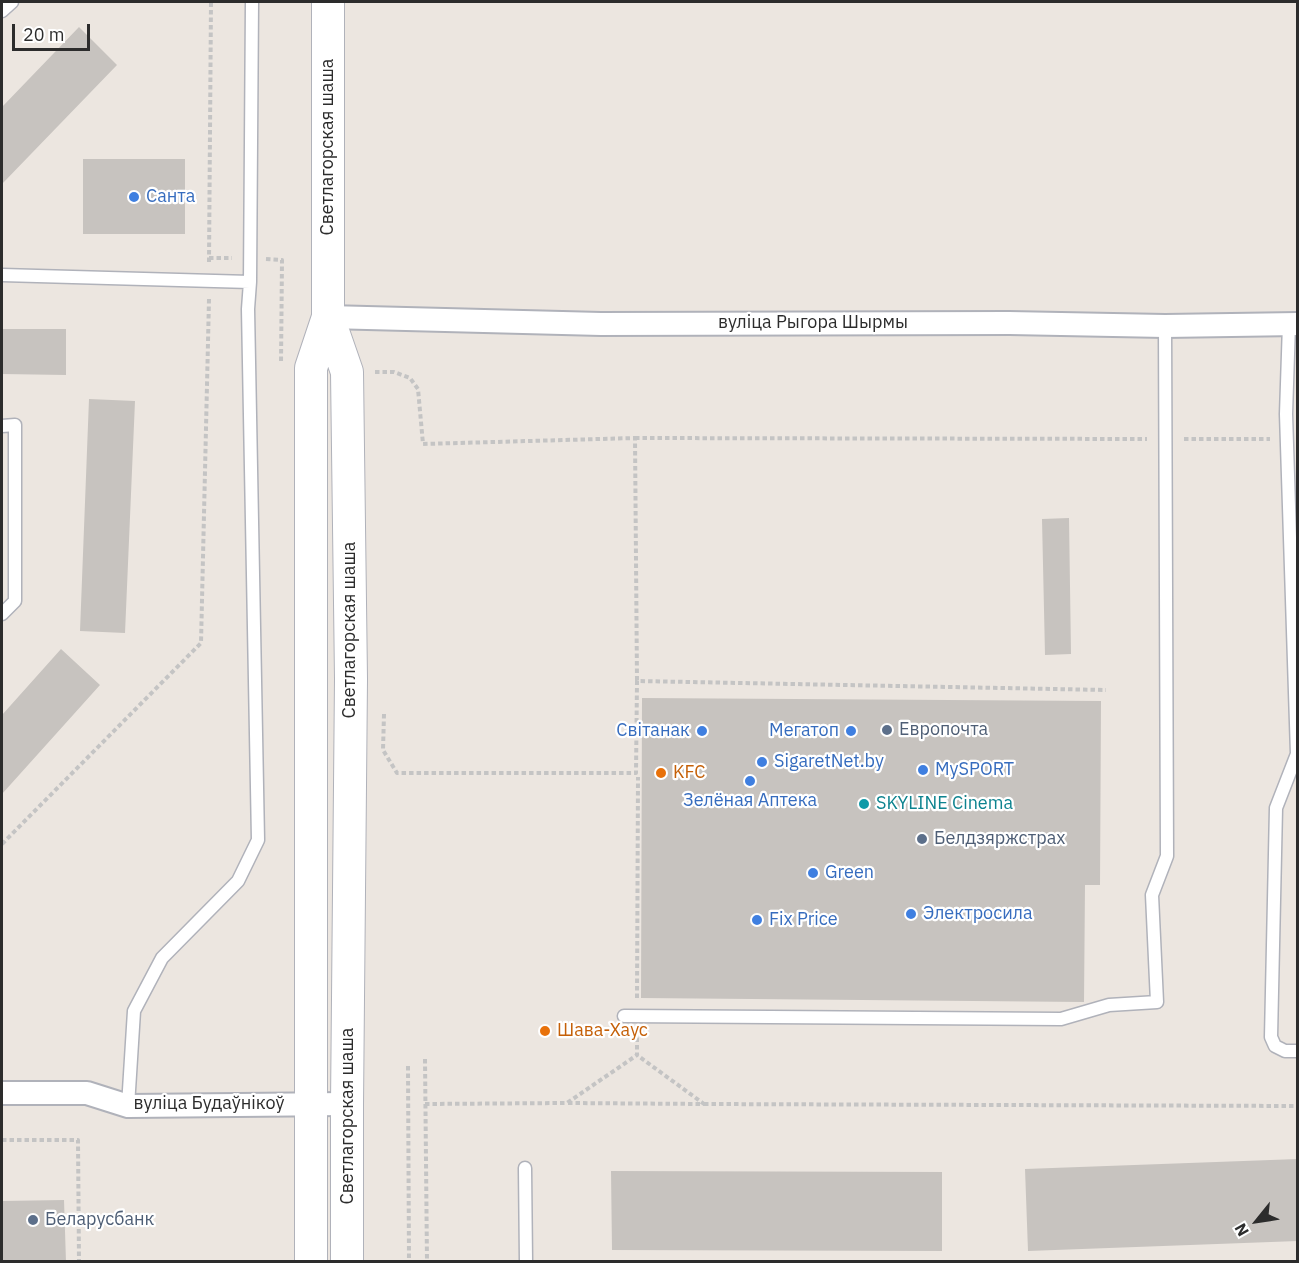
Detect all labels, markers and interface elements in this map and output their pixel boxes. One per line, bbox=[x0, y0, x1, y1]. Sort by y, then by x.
scale bar bbox=[15, 12, 93, 50]
text: 20 m bbox=[23, 23, 65, 46]
street label: Светлагорская шаша bbox=[317, 59, 339, 235]
place label: Санта bbox=[146, 186, 195, 208]
marker: Санта bbox=[127, 190, 141, 204]
street label: вуліца Рыгора Шырмы bbox=[718, 312, 908, 334]
street label: Светлагорская шаша bbox=[339, 542, 361, 718]
place label: Европочта bbox=[899, 719, 988, 741]
place label: Світанак bbox=[616, 720, 690, 742]
place label: Мегатоп bbox=[769, 720, 839, 742]
marker: Европочта bbox=[880, 723, 894, 737]
marker: Світанак bbox=[695, 724, 709, 738]
marker: Мегатоп bbox=[844, 724, 858, 738]
place label: SigaretNet.by bbox=[774, 751, 884, 773]
marker: SigaretNet.by bbox=[755, 755, 769, 769]
place label: MySPORT bbox=[935, 759, 1014, 781]
place label: KFC bbox=[673, 762, 705, 784]
marker: MySPORT bbox=[916, 763, 930, 777]
marker: KFC bbox=[654, 766, 668, 780]
marker: Зелёная Аптека bbox=[743, 774, 757, 788]
place label: Зелёная Аптека bbox=[683, 790, 817, 812]
place label: SKYLINE Cinema bbox=[876, 793, 1013, 815]
marker: SKYLINE Cinema bbox=[857, 797, 871, 811]
place label: Белдзяржстрах bbox=[934, 828, 1065, 850]
marker: Белдзяржстрах bbox=[915, 832, 929, 846]
place label: Green bbox=[825, 862, 874, 884]
marker: Green bbox=[806, 866, 820, 880]
place label: Электросила bbox=[923, 903, 1033, 925]
marker: Электросила bbox=[904, 907, 918, 921]
place label: Fix Price bbox=[769, 909, 838, 931]
marker: Fix Price bbox=[750, 913, 764, 927]
place label: Шава-Хаус bbox=[557, 1020, 648, 1042]
marker: Шава-Хаус bbox=[538, 1024, 552, 1038]
street label: Светлагорская шаша bbox=[337, 1028, 359, 1204]
street label: вуліца Будаўнікоў bbox=[134, 1093, 284, 1115]
north arrow bbox=[1227, 1191, 1287, 1251]
place label: Беларусбанк bbox=[45, 1209, 154, 1231]
marker: Беларусбанк bbox=[26, 1213, 40, 1227]
text: N bbox=[1230, 1220, 1253, 1240]

